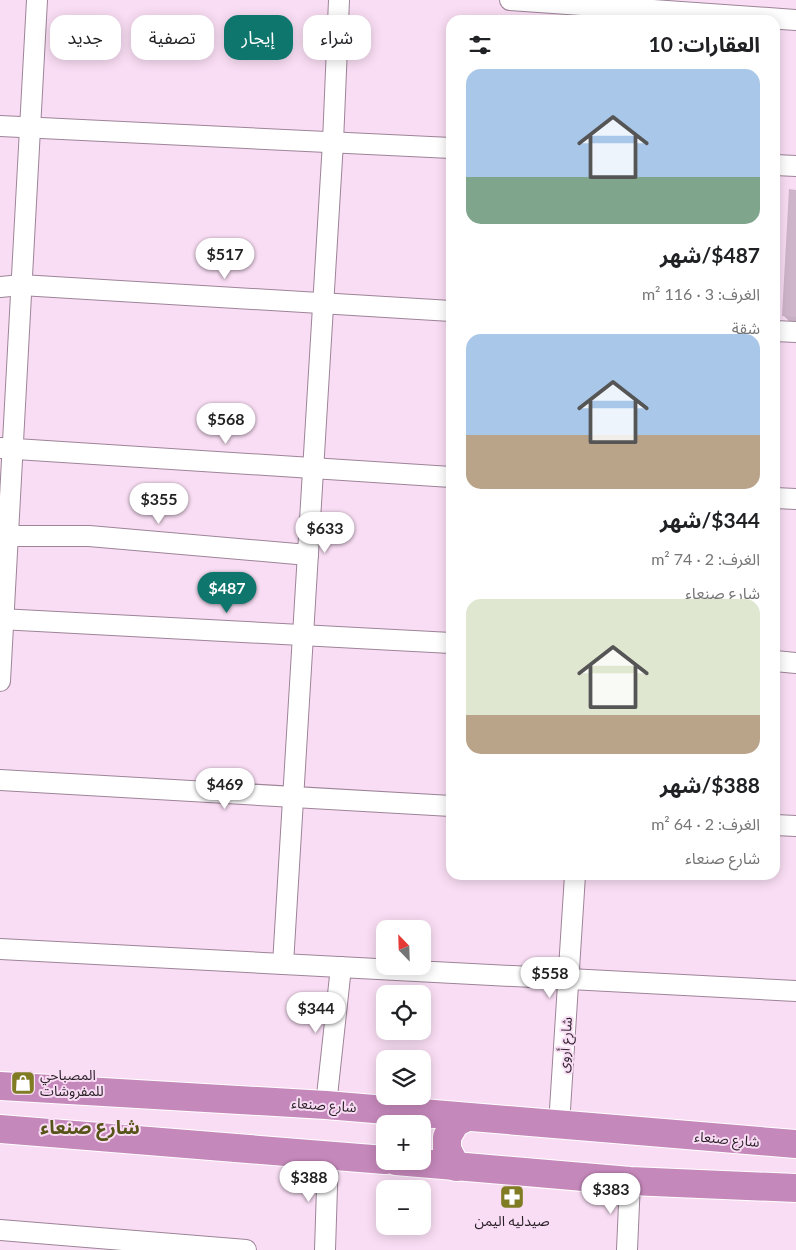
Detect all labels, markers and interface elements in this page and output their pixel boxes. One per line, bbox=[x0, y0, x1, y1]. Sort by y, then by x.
chip: جديد bbox=[50, 15, 121, 60]
chip: تصفية bbox=[131, 15, 214, 60]
chip: إيجار bbox=[224, 15, 293, 60]
chip: شراء bbox=[303, 15, 371, 60]
icon: filters bbox=[466, 31, 494, 59]
text: العقارات: 10 bbox=[648, 31, 760, 56]
icon: home bbox=[568, 102, 658, 192]
pin: $517 bbox=[195, 238, 255, 280]
text: $487/شهر bbox=[660, 242, 760, 267]
text: $517 bbox=[206, 244, 244, 263]
text: الغرف: 3 · 116 m² bbox=[642, 284, 760, 303]
text: شقة bbox=[732, 318, 760, 337]
icon: home bbox=[568, 367, 658, 457]
pin: $568 bbox=[196, 402, 256, 445]
text: $568 bbox=[207, 409, 245, 428]
pin: $355 bbox=[129, 482, 189, 525]
text: $355 bbox=[140, 489, 178, 508]
text: $344/شهر bbox=[660, 507, 760, 532]
pin: $633 bbox=[295, 512, 355, 554]
text: $633 bbox=[306, 518, 344, 537]
text: الغرف: 2 · 74 m² bbox=[651, 549, 760, 568]
pin: $487 bbox=[197, 572, 257, 614]
text: $487 bbox=[208, 578, 246, 597]
text: شارع صنعاء bbox=[685, 583, 760, 602]
icon: home bbox=[568, 632, 658, 722]
pin: $469 bbox=[195, 768, 255, 810]
text: $388/شهر bbox=[660, 772, 760, 797]
text: $469 bbox=[206, 774, 244, 793]
text: الغرف: 2 · 64 m² bbox=[651, 814, 760, 833]
text: شارع صنعاء bbox=[685, 848, 760, 867]
north arrow bbox=[376, 920, 431, 975]
map controls bbox=[376, 920, 431, 1235]
pin: $558 bbox=[520, 956, 580, 999]
text: $558 bbox=[531, 963, 569, 982]
button: locate bbox=[376, 985, 431, 1040]
pin: $344 bbox=[286, 992, 346, 1034]
text: $344 bbox=[297, 998, 335, 1017]
street label: شارع أروى bbox=[554, 1016, 578, 1074]
button: layers bbox=[376, 1050, 431, 1105]
place label: المصباحي للمفروشات bbox=[40, 1066, 104, 1100]
shop icon: المصباحي للمفروشات bbox=[10, 1070, 36, 1096]
street label: شارع صنعاء bbox=[291, 1094, 357, 1118]
district label: شارع صنعاء bbox=[40, 1115, 140, 1141]
button: + bbox=[376, 1115, 431, 1170]
street label: شارع صنعاء bbox=[693, 1127, 760, 1153]
pin: $388 bbox=[279, 1160, 339, 1203]
text: $388 bbox=[290, 1167, 328, 1186]
pin: $383 bbox=[581, 1172, 641, 1215]
text: $383 bbox=[592, 1179, 630, 1198]
button: − bbox=[376, 1180, 431, 1235]
pharmacy icon: صيدليه اليمن bbox=[499, 1184, 525, 1210]
place label: صيدليه اليمن bbox=[474, 1212, 550, 1230]

